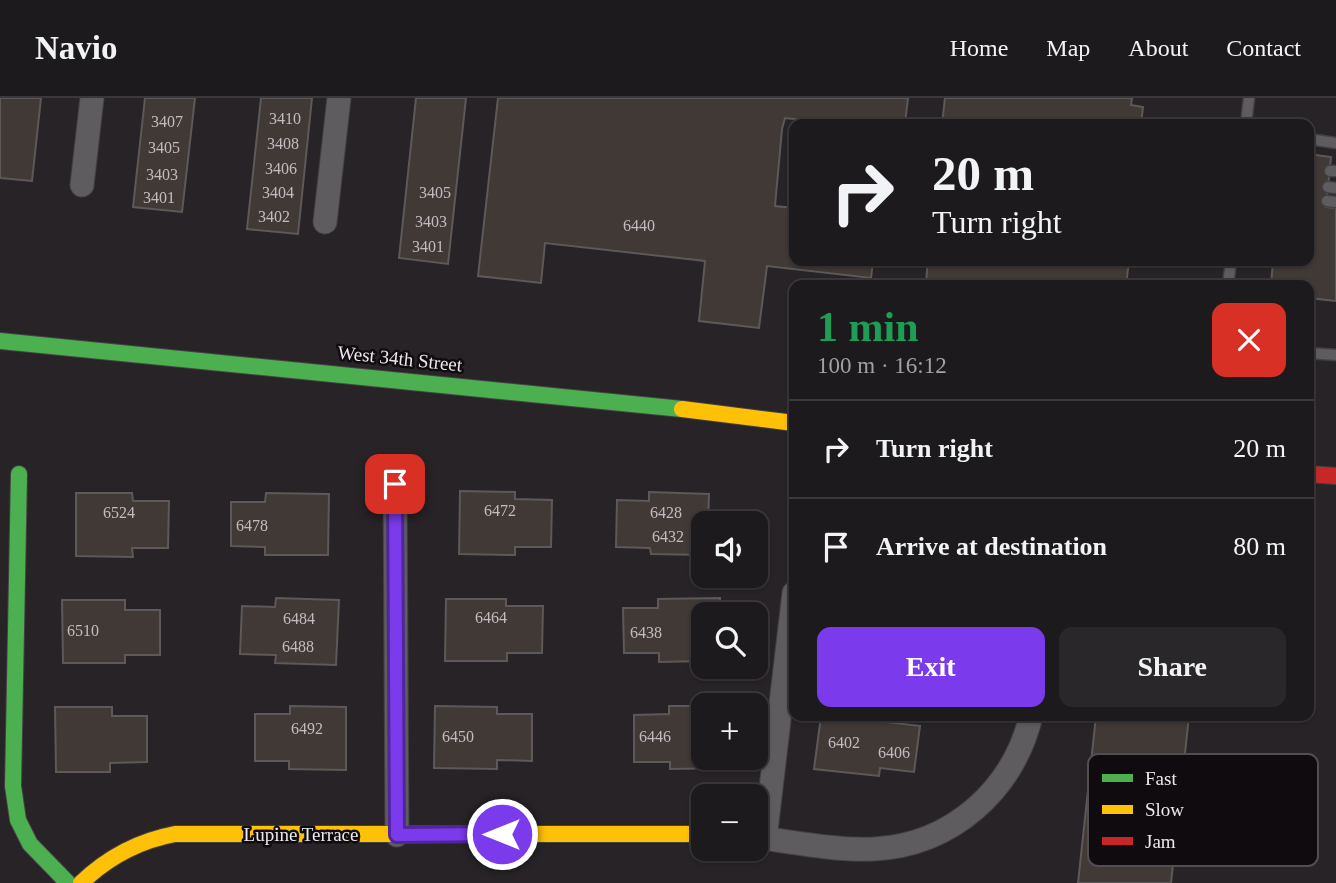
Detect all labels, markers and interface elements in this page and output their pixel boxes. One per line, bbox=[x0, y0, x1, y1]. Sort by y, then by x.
text: Navio bbox=[35, 30, 118, 66]
text: Home bbox=[950, 35, 1008, 61]
text: Map bbox=[1046, 35, 1090, 61]
text: About bbox=[1128, 35, 1188, 61]
text: Contact bbox=[1226, 35, 1301, 61]
house number: 3410 bbox=[269, 110, 301, 127]
house number: 3407 bbox=[151, 113, 183, 130]
house number: 3408 bbox=[267, 135, 299, 152]
house number: 3405 bbox=[148, 139, 180, 156]
text: 20 m bbox=[932, 146, 1034, 201]
icon: right bbox=[817, 147, 908, 238]
house number: 3406 bbox=[265, 160, 297, 177]
house number: 3403 bbox=[146, 166, 178, 183]
house number: 3404 bbox=[262, 184, 294, 201]
house number: 3405 bbox=[419, 184, 451, 201]
house number: 3401 bbox=[143, 189, 175, 206]
text: Turn right bbox=[932, 204, 1062, 240]
house number: 3402 bbox=[258, 208, 290, 225]
house number: 3403 bbox=[415, 213, 447, 230]
house number: 6440 bbox=[623, 217, 655, 234]
house number: 3401 bbox=[412, 238, 444, 255]
button: close bbox=[1212, 303, 1286, 377]
text: 1 min bbox=[817, 304, 919, 350]
street label: West 34th Street bbox=[337, 342, 464, 376]
text: 100 m · 16:12 bbox=[817, 353, 947, 378]
icon: right bbox=[817, 430, 855, 468]
text: Turn right bbox=[876, 434, 993, 463]
text: 20 m bbox=[1233, 434, 1286, 463]
pin bbox=[365, 454, 425, 514]
icon: arrive bbox=[376, 465, 414, 503]
house number: 6472 bbox=[484, 502, 516, 519]
house number: 6524 bbox=[103, 504, 135, 521]
house number: 6428 bbox=[650, 504, 682, 521]
map controls bbox=[691, 511, 768, 861]
button: sound bbox=[691, 511, 768, 588]
house number: 6478 bbox=[236, 517, 268, 534]
house number: 6432 bbox=[652, 528, 684, 545]
icon: arrive bbox=[817, 528, 855, 566]
text: Arrive at destination bbox=[876, 532, 1107, 561]
text: 80 m bbox=[1233, 532, 1286, 561]
button: search bbox=[691, 602, 768, 679]
house number: 6464 bbox=[475, 609, 507, 626]
house number: 6484 bbox=[283, 610, 315, 627]
house number: 6510 bbox=[67, 622, 99, 639]
house number: 6438 bbox=[630, 624, 662, 641]
button: Exit bbox=[817, 627, 1045, 707]
button: Share bbox=[1059, 627, 1286, 707]
house number: 6488 bbox=[282, 638, 314, 655]
button: + bbox=[691, 693, 768, 770]
house number: 6492 bbox=[291, 720, 323, 737]
house number: 6450 bbox=[442, 728, 474, 745]
house number: 6446 bbox=[639, 728, 671, 745]
house number: 6402 bbox=[828, 734, 860, 751]
house number: 6406 bbox=[878, 744, 910, 761]
legend bbox=[1088, 754, 1318, 866]
text: Fast bbox=[1145, 768, 1177, 789]
button: − bbox=[691, 784, 768, 861]
position arrow bbox=[465, 797, 539, 871]
text: Slow bbox=[1145, 799, 1184, 820]
street label: Lupine Terrace bbox=[244, 824, 358, 845]
text: Jam bbox=[1145, 831, 1176, 852]

